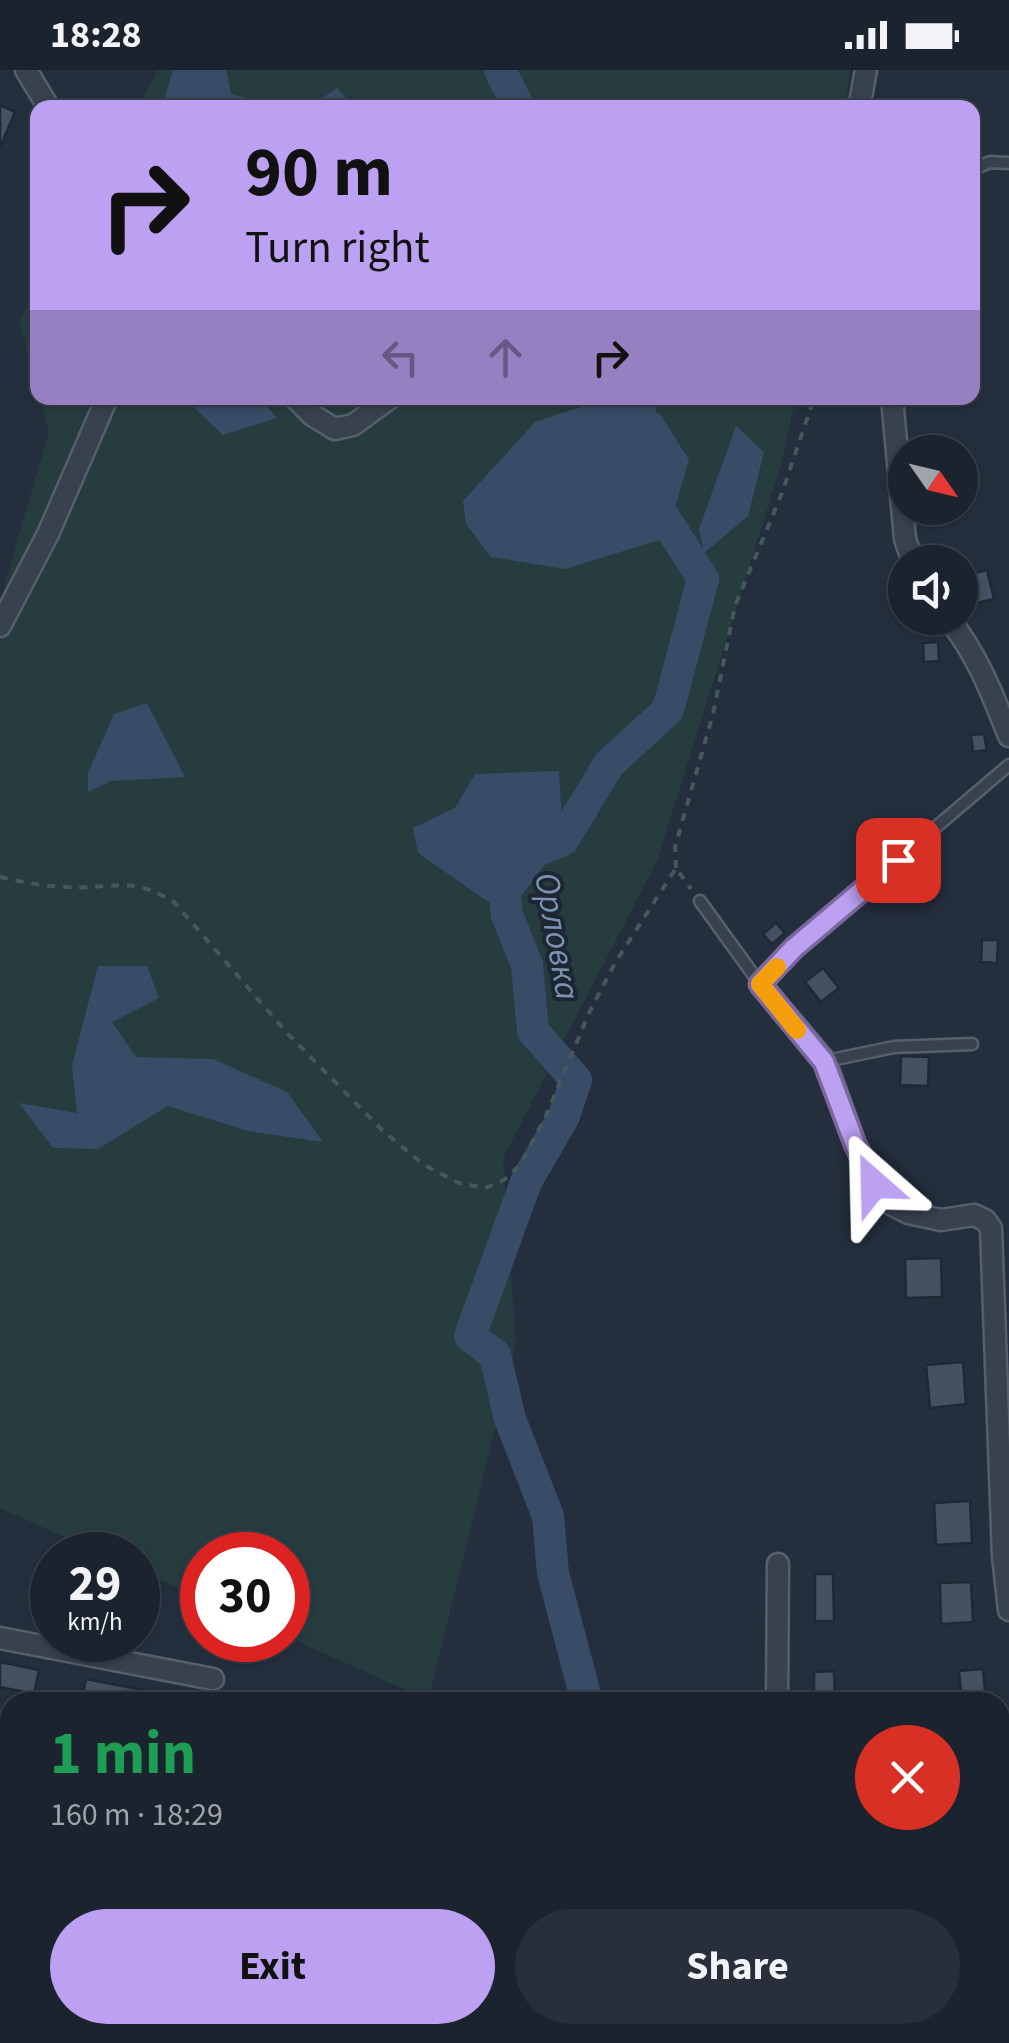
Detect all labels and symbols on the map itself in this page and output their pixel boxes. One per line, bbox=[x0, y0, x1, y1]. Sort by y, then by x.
north arrow bbox=[888, 435, 978, 525]
pin bbox=[856, 818, 941, 903]
water label: Орловка bbox=[521, 868, 593, 1004]
position arrow bbox=[822, 1132, 926, 1236]
speed limit sign: 30 bbox=[180, 1532, 310, 1662]

